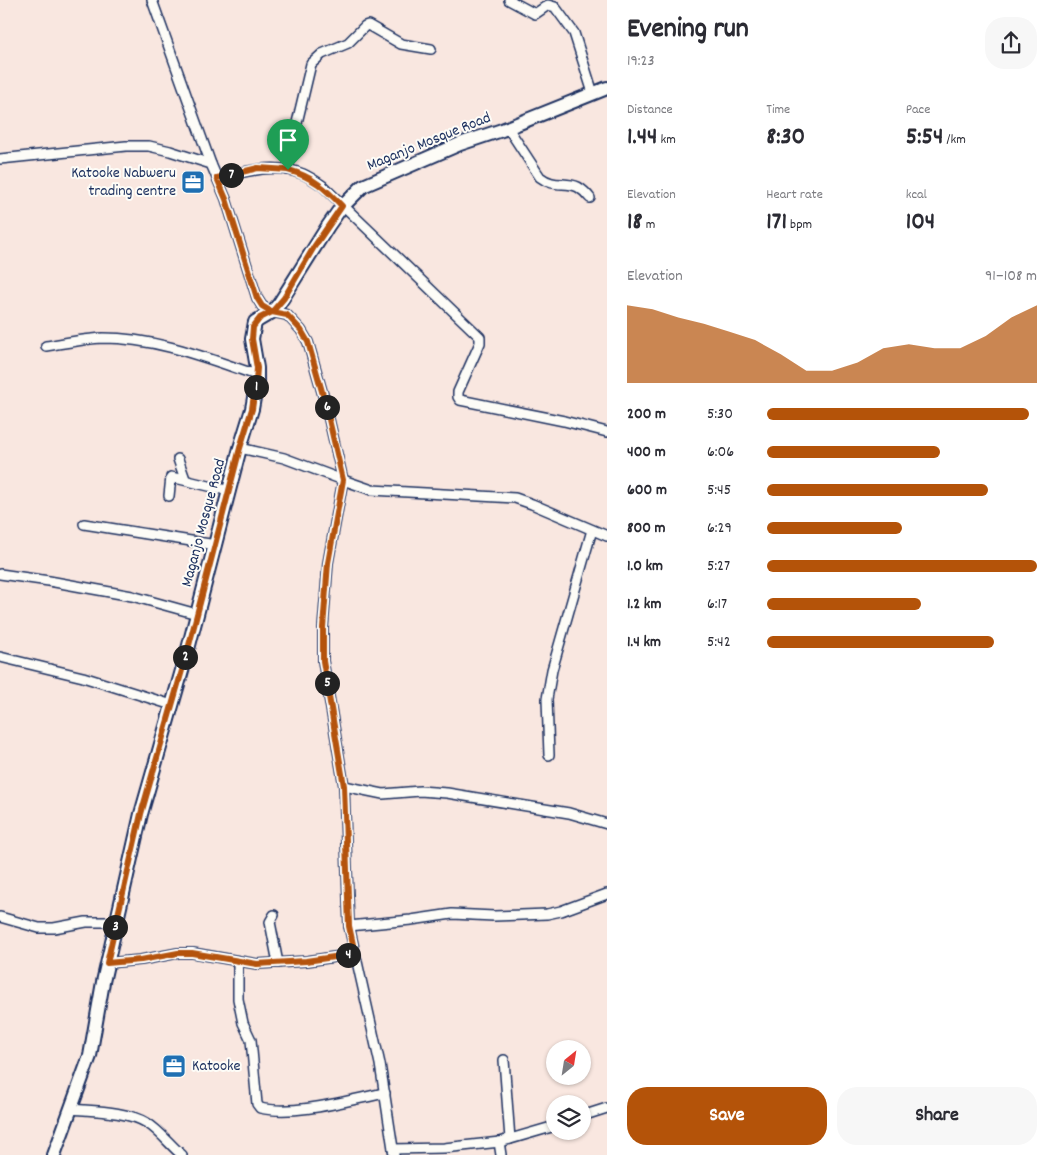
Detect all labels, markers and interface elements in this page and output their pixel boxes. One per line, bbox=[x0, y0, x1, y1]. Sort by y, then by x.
text: Evening run bbox=[627, 11, 749, 51]
button: share bbox=[985, 17, 1037, 69]
text: 19:23 bbox=[627, 50, 655, 73]
text: Distance bbox=[627, 100, 673, 120]
text: Time bbox=[766, 100, 790, 120]
text: Pace bbox=[906, 100, 930, 120]
street label: Maganjo Mosque Road bbox=[364, 107, 494, 177]
pin bbox=[267, 119, 309, 170]
text: 1.44 bbox=[627, 120, 657, 156]
text: 8:30 bbox=[766, 120, 805, 156]
text: 5:54 bbox=[906, 120, 943, 156]
icon: arrive bbox=[274, 126, 302, 154]
text: km bbox=[657, 130, 676, 150]
text: /km bbox=[943, 130, 966, 150]
place label: Katooke Nabweru trading centre bbox=[71, 162, 176, 203]
pin: 7 bbox=[218, 162, 244, 188]
text: 7 bbox=[229, 165, 234, 185]
office icon: Katooke Nabweru trading centre bbox=[180, 169, 206, 195]
text: Elevation bbox=[627, 185, 676, 205]
text: Heart rate bbox=[766, 185, 823, 205]
text: kcal bbox=[906, 185, 927, 205]
text: 18 bbox=[627, 205, 643, 241]
text: 171 bbox=[766, 205, 787, 241]
text: 104 bbox=[906, 205, 935, 241]
text: m bbox=[643, 215, 655, 235]
text: bpm bbox=[787, 215, 812, 235]
text: Elevation bbox=[627, 265, 683, 288]
text: 91–108 m bbox=[985, 265, 1037, 288]
pin: 1 bbox=[244, 374, 268, 400]
text: 1 bbox=[255, 377, 258, 397]
pin: 6 bbox=[314, 394, 340, 420]
text: 6 bbox=[324, 397, 331, 417]
text: 200 m bbox=[627, 403, 666, 426]
text: 5:30 bbox=[707, 403, 733, 426]
text: 400 m bbox=[627, 441, 666, 464]
text: 6:06 bbox=[707, 441, 734, 464]
street label: Maganjo Mosque Road bbox=[176, 456, 232, 590]
text: 600 m bbox=[627, 479, 667, 502]
text: 5:45 bbox=[707, 479, 731, 502]
text: 800 m bbox=[627, 517, 666, 540]
text: 6:29 bbox=[707, 517, 732, 540]
text: 1.0 km bbox=[627, 555, 663, 578]
text: 5:27 bbox=[707, 555, 730, 578]
text: 1.2 km bbox=[627, 593, 661, 616]
text: 6:17 bbox=[707, 593, 727, 616]
text: 1.4 km bbox=[627, 631, 661, 654]
text: 5:42 bbox=[707, 631, 731, 654]
pin: 2 bbox=[172, 644, 198, 670]
text: 2 bbox=[182, 647, 189, 667]
pin: 5 bbox=[314, 670, 340, 696]
text: 5 bbox=[324, 673, 331, 693]
pin: 3 bbox=[102, 914, 128, 940]
text: 3 bbox=[112, 917, 119, 937]
pin: 4 bbox=[336, 942, 360, 968]
text: 4 bbox=[346, 945, 351, 965]
north arrow bbox=[546, 1040, 591, 1085]
map controls bbox=[546, 1040, 591, 1140]
office icon: Katooke bbox=[161, 1053, 187, 1079]
place label: Katooke bbox=[192, 1055, 241, 1078]
button: Save bbox=[627, 1087, 827, 1145]
button: Share bbox=[837, 1087, 1037, 1145]
button: layers bbox=[546, 1095, 591, 1140]

